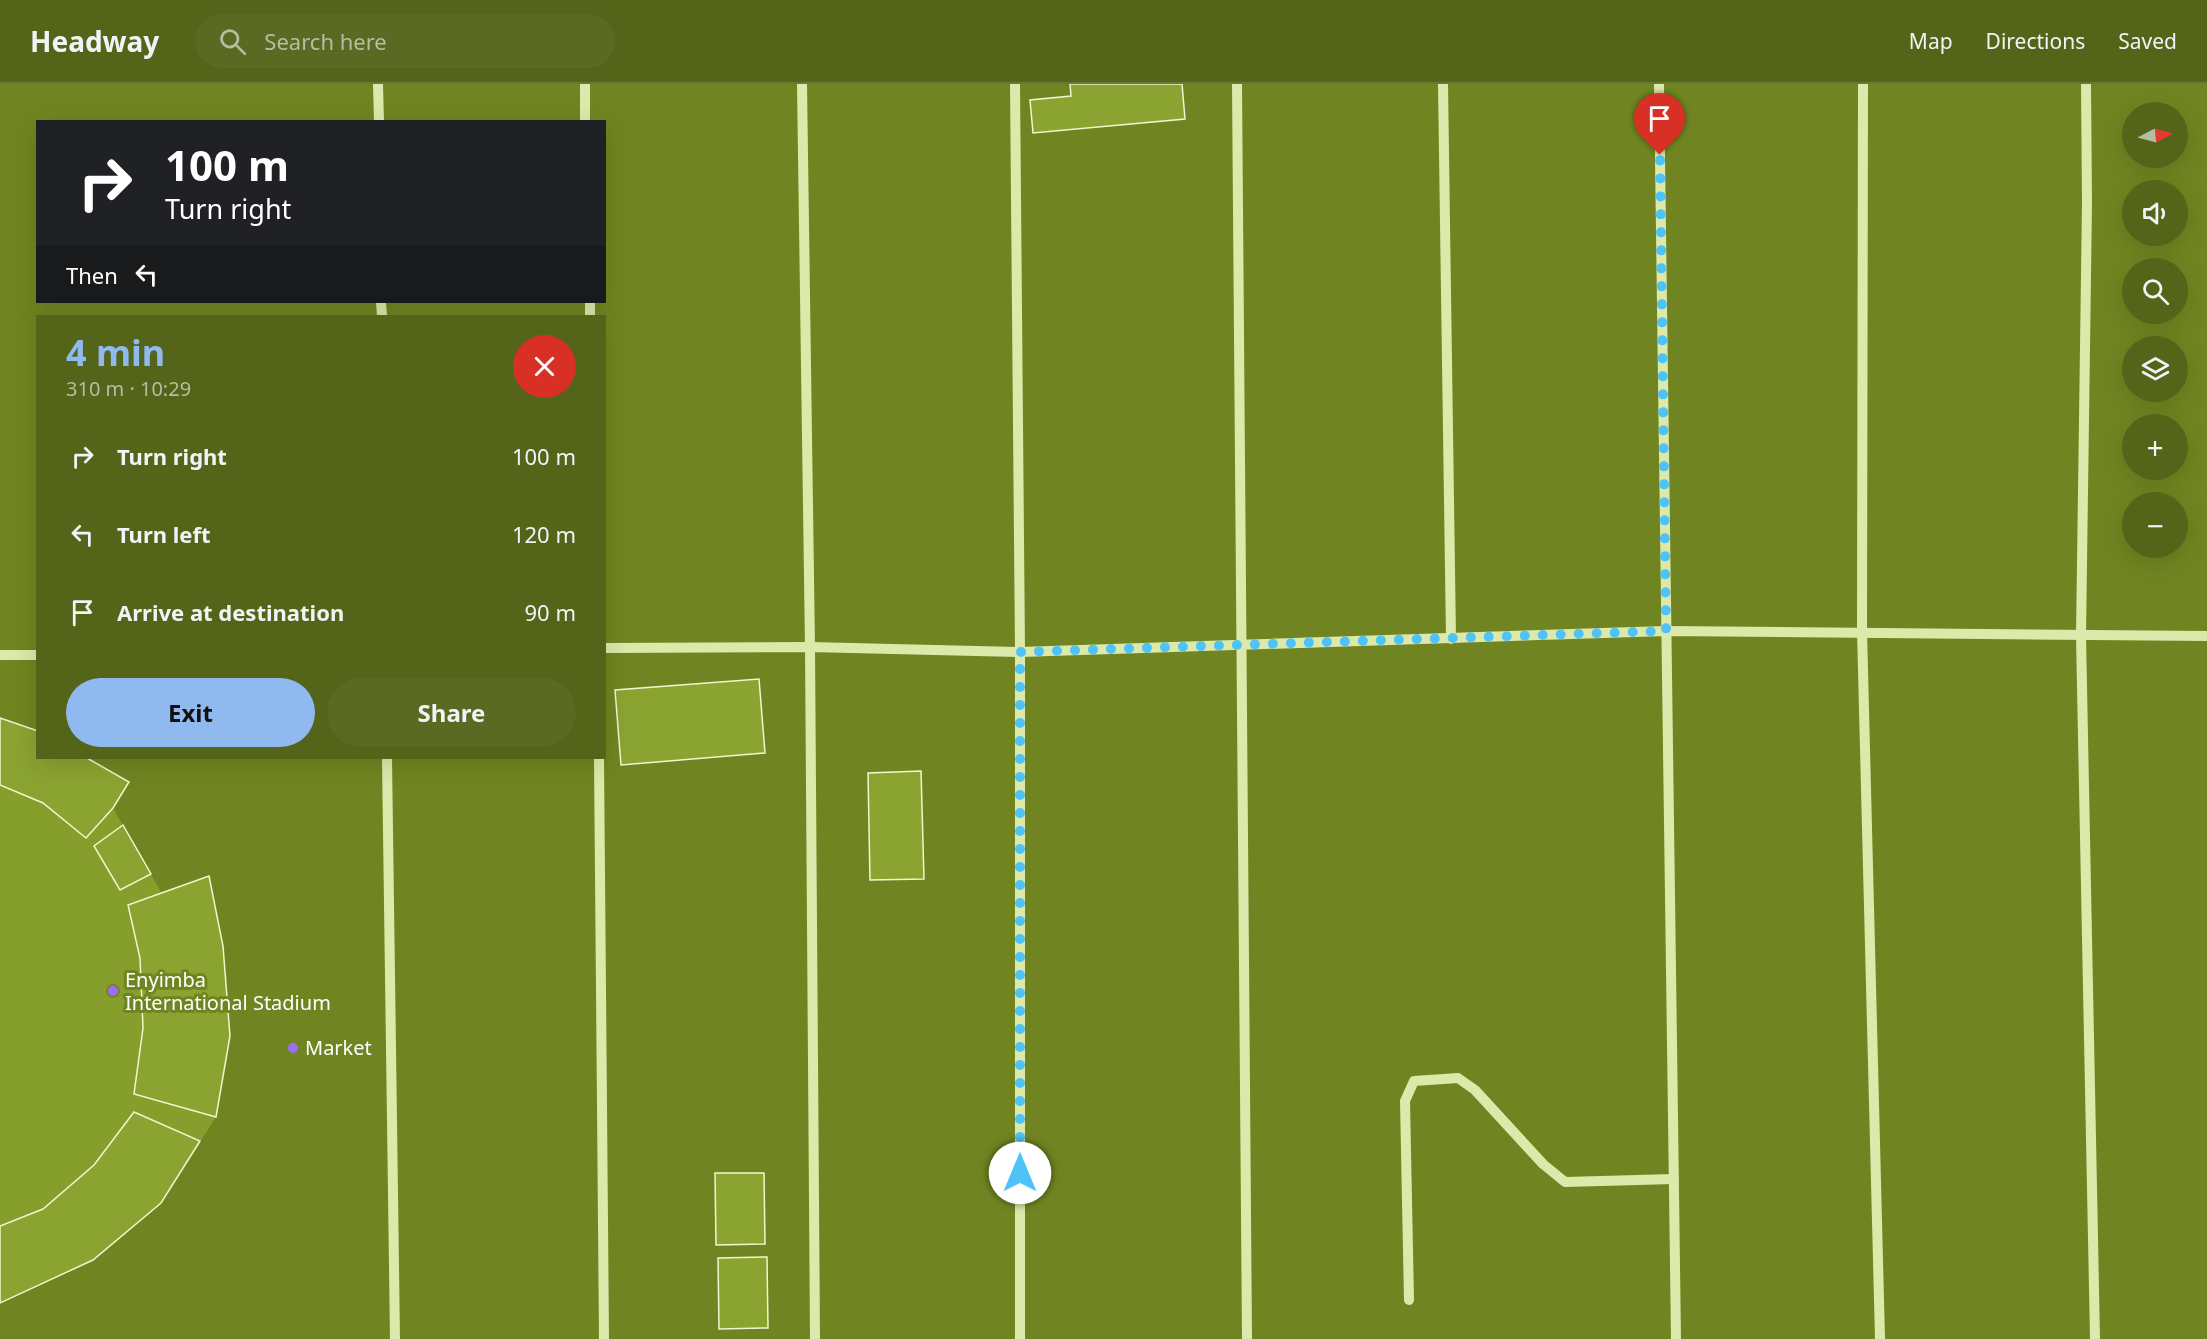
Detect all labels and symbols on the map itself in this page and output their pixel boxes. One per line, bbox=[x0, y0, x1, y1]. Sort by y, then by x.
pin bbox=[1634, 93, 1685, 155]
north arrow bbox=[2122, 102, 2188, 168]
place label: Enyimba International Stadium bbox=[125, 966, 331, 1016]
marker: Enyimba International Stadium bbox=[106, 984, 120, 998]
place label: Market bbox=[305, 1034, 372, 1061]
marker: Market bbox=[286, 1041, 300, 1055]
position arrow bbox=[988, 1141, 1052, 1205]

